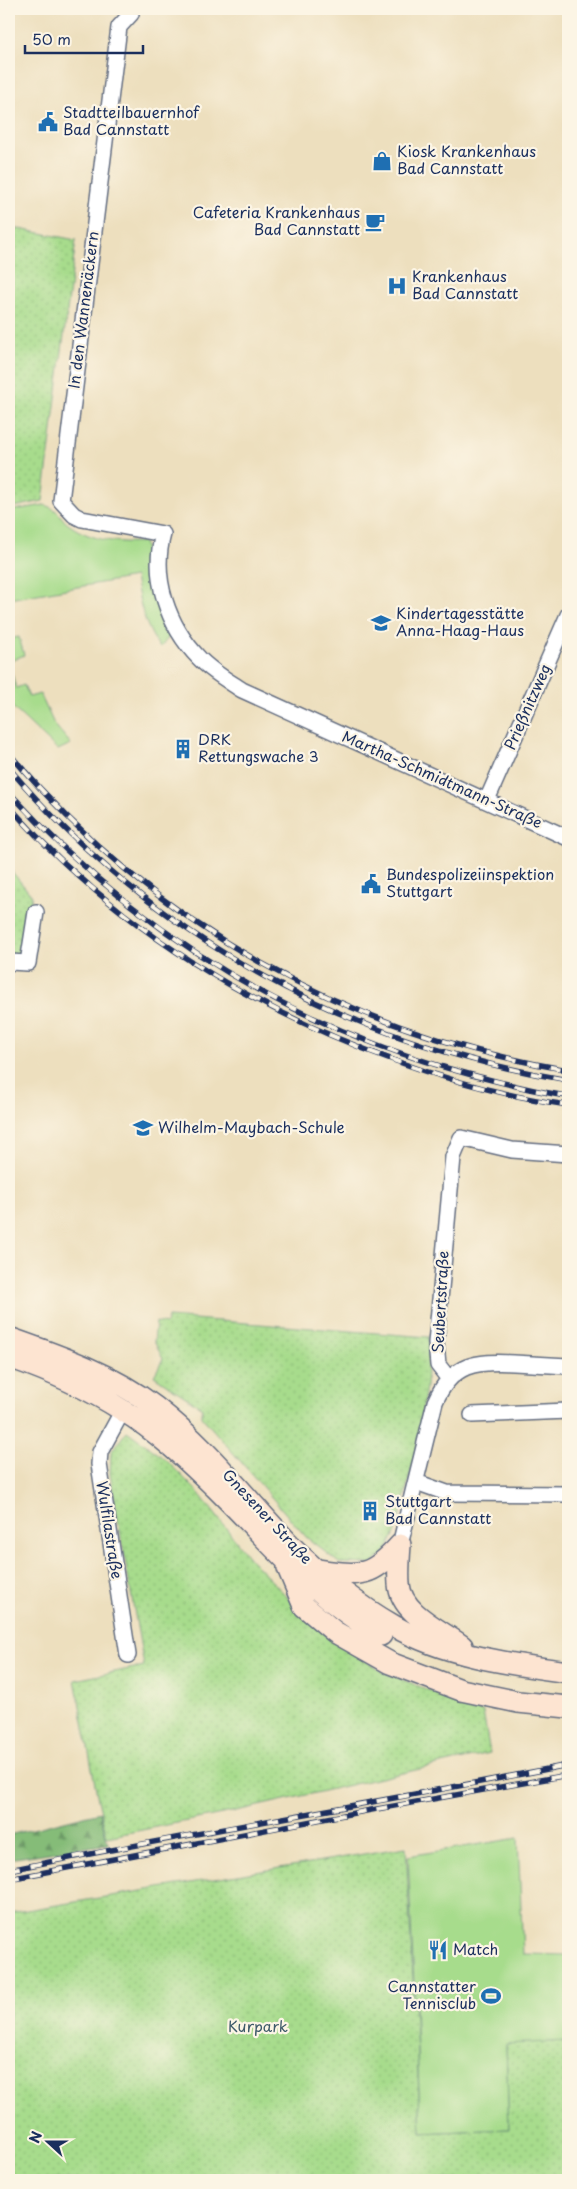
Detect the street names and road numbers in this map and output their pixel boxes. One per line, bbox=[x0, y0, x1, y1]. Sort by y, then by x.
street label: In den Wannenäckern bbox=[61, 230, 104, 390]
street label: Prießnitzweg bbox=[497, 660, 556, 753]
street label: Martha-Schmidtmann-Straße bbox=[339, 724, 546, 833]
street label: Seubertstraße bbox=[425, 1250, 454, 1354]
street label: Gnesener Straße bbox=[218, 1463, 318, 1569]
street label: Wulfilastraße bbox=[91, 1479, 130, 1580]

